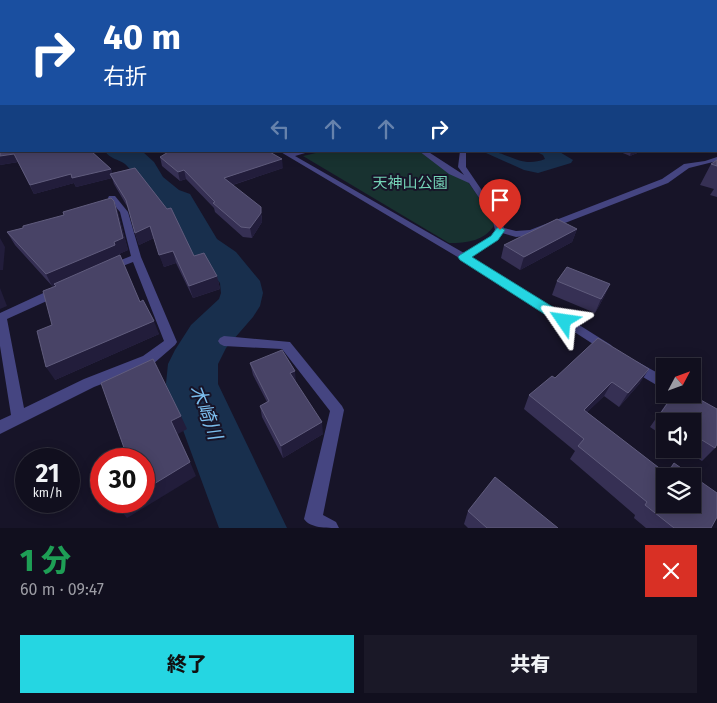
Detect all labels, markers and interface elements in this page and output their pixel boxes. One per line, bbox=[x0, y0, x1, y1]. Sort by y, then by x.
text: 40 m bbox=[103, 16, 181, 58]
icon: right bbox=[20, 20, 85, 85]
text: 右折 bbox=[103, 63, 147, 90]
icon: left bbox=[266, 115, 294, 143]
icon: ahead bbox=[319, 115, 347, 143]
icon: ahead bbox=[372, 115, 400, 143]
icon: right bbox=[425, 115, 453, 143]
park label: 天神山公園 bbox=[372, 174, 448, 192]
pin bbox=[479, 179, 521, 230]
icon: arrive bbox=[486, 186, 514, 214]
position arrow bbox=[537, 294, 589, 346]
north arrow bbox=[656, 358, 701, 402]
map controls bbox=[656, 358, 701, 513]
water label: 木崎川 bbox=[185, 381, 228, 445]
button: sound bbox=[656, 413, 701, 458]
speed limit sign: 30 bbox=[90, 448, 155, 513]
text: 21 bbox=[36, 459, 59, 489]
button: layers bbox=[656, 468, 701, 513]
text: km/h bbox=[33, 486, 62, 500]
text: 1 分 bbox=[20, 543, 71, 579]
button: close bbox=[645, 545, 697, 597]
text: 60 m · 09:47 bbox=[20, 580, 104, 599]
button: 終了 bbox=[20, 635, 354, 693]
button: 共有 bbox=[364, 635, 697, 693]

